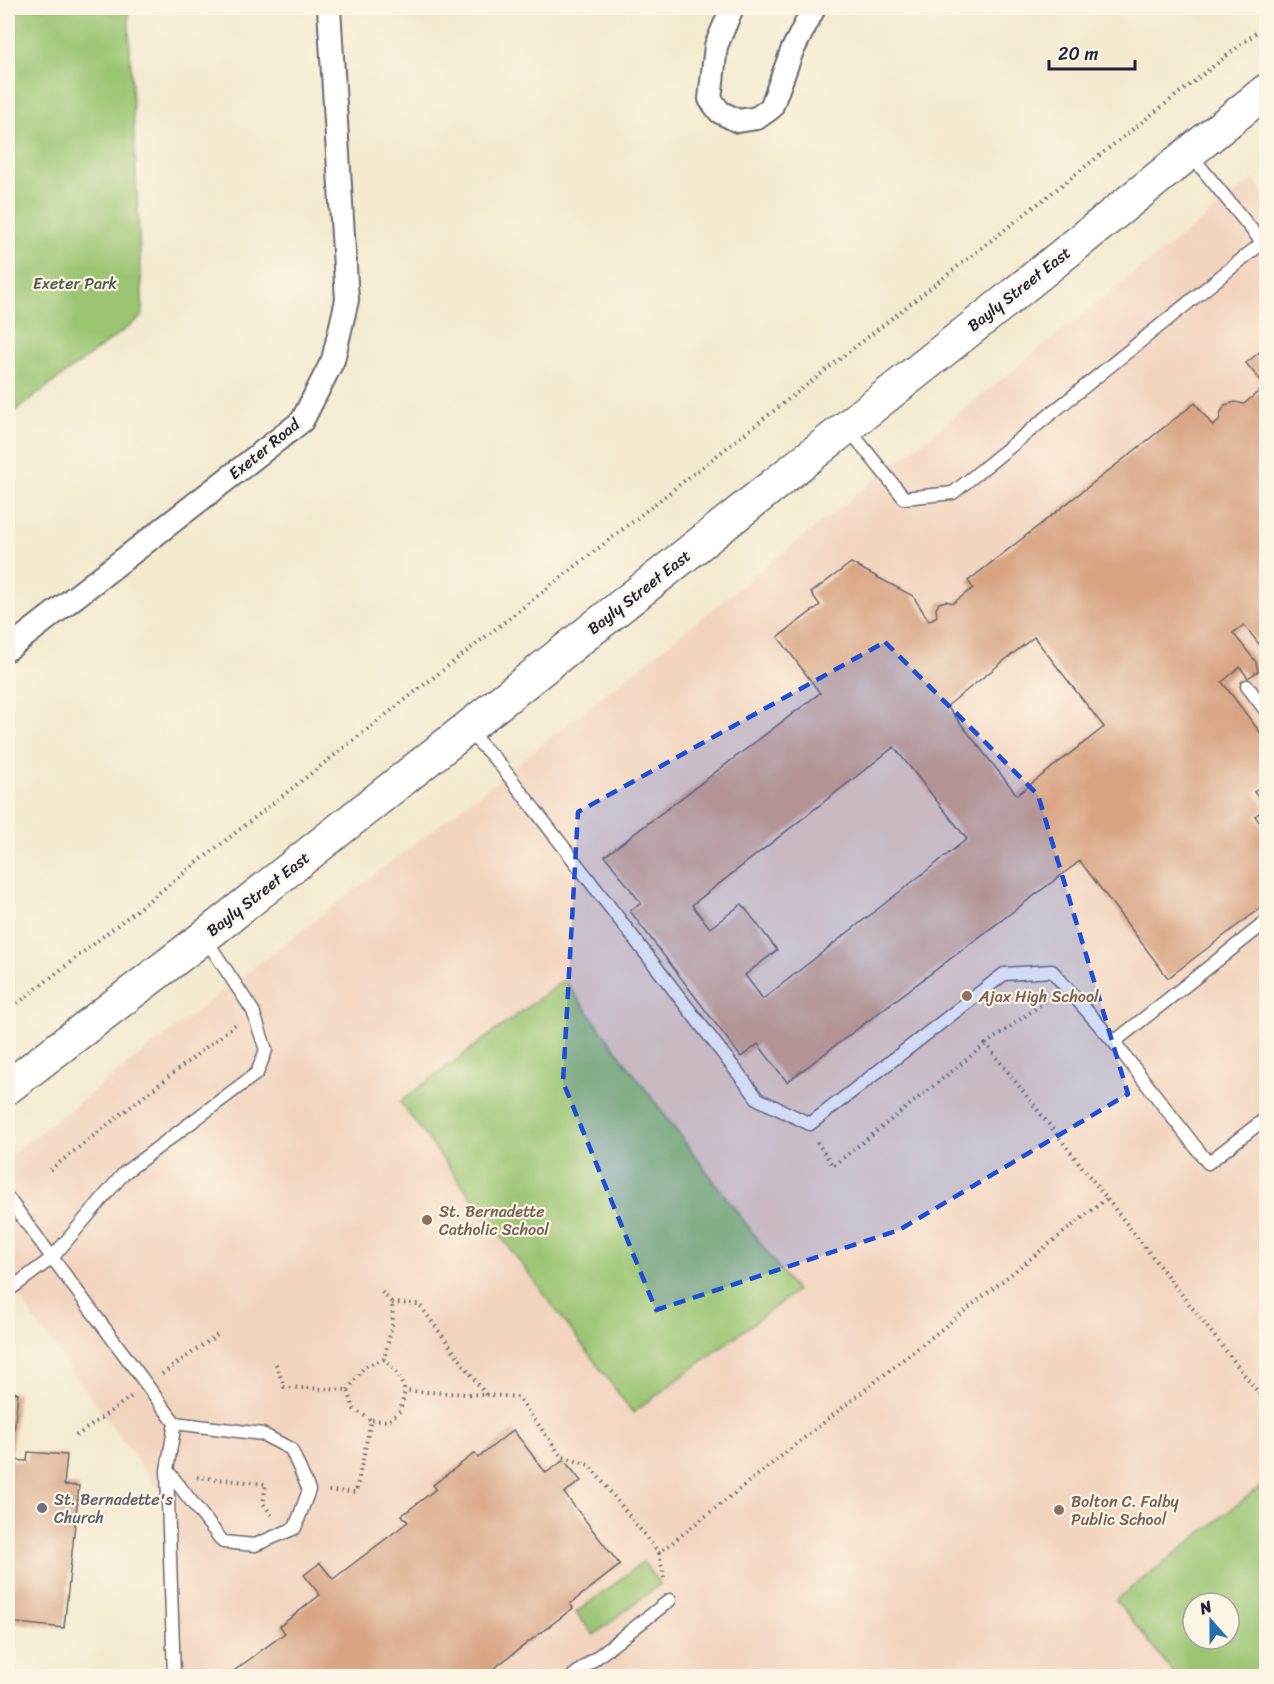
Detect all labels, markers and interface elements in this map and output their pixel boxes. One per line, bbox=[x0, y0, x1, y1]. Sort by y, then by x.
scale bar bbox=[1049, 33, 1134, 71]
text: 20 m bbox=[1058, 38, 1098, 70]
street label: Bayly Street East bbox=[961, 239, 1077, 339]
park label: Exeter Park bbox=[33, 269, 118, 298]
street label: Exeter Road bbox=[222, 410, 307, 487]
street label: Bayly Street East bbox=[581, 542, 697, 642]
street label: Bayly Street East bbox=[200, 844, 316, 944]
place label: Ajax High School bbox=[978, 982, 1099, 1011]
marker: Ajax High School bbox=[960, 989, 974, 1003]
place label: St. Bernadette Catholic School bbox=[439, 1197, 549, 1244]
marker: St. Bernadette Catholic School bbox=[420, 1213, 434, 1227]
place label: St. Bernadette's Church bbox=[54, 1485, 173, 1532]
place label: Bolton C. Falby Public School bbox=[1071, 1487, 1180, 1534]
marker: St. Bernadette's Church bbox=[35, 1501, 49, 1515]
marker: Bolton C. Falby Public School bbox=[1052, 1503, 1066, 1517]
north arrow bbox=[1181, 1591, 1241, 1651]
text: N bbox=[1194, 1592, 1217, 1623]

